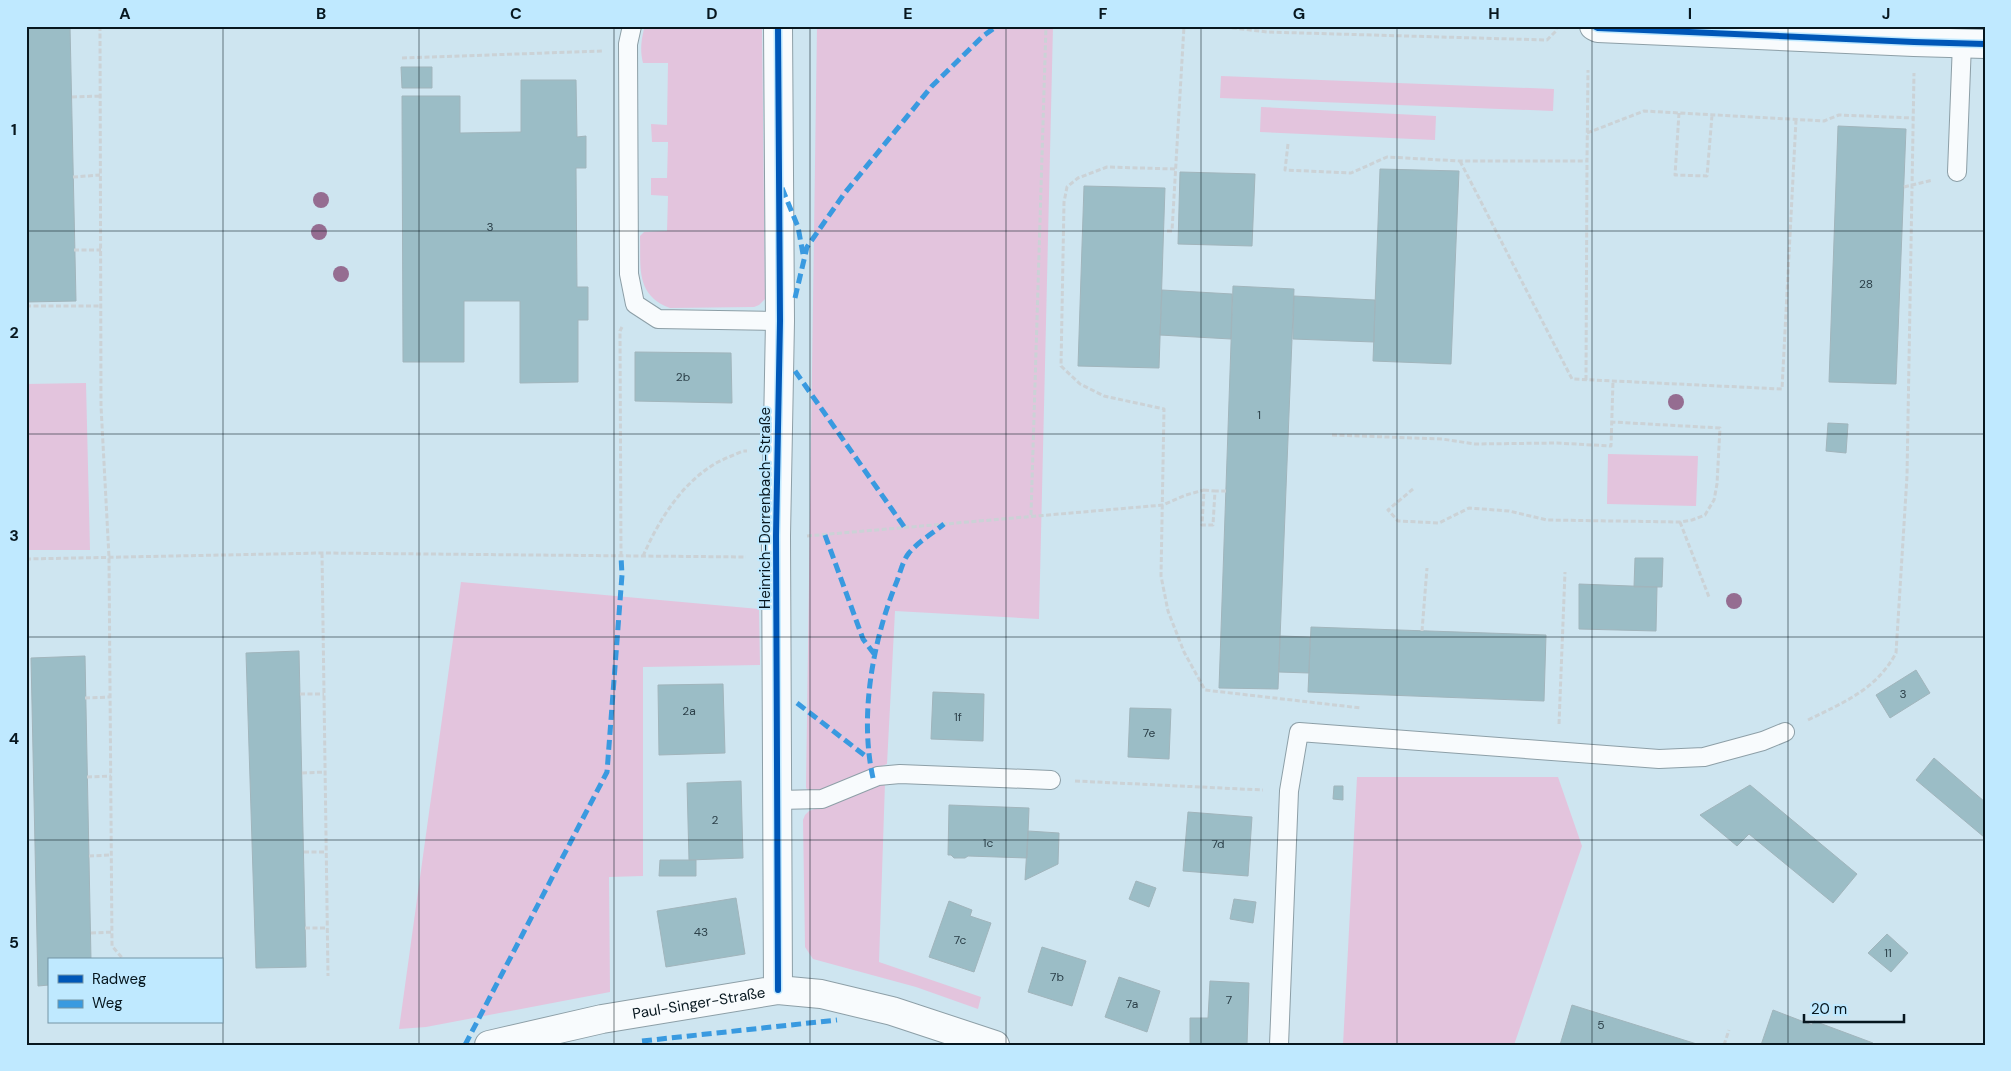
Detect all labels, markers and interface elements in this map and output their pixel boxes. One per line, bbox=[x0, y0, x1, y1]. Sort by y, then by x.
text: A bbox=[119, 3, 131, 24]
text: B bbox=[316, 3, 326, 24]
text: C bbox=[510, 3, 522, 24]
text: D bbox=[706, 3, 718, 24]
text: E bbox=[903, 3, 913, 24]
text: F bbox=[1099, 3, 1108, 24]
text: G bbox=[1293, 3, 1305, 24]
text: H bbox=[1488, 3, 1500, 24]
text: I bbox=[1688, 3, 1692, 24]
text: J bbox=[1882, 3, 1890, 24]
text: 1 bbox=[11, 119, 17, 140]
house number: 3 bbox=[486, 219, 494, 235]
house number: 28 bbox=[1859, 276, 1873, 292]
text: 2 bbox=[9, 322, 19, 343]
house number: 2b bbox=[676, 369, 690, 385]
street label: Heinrich-Dorrenbach-Straße bbox=[755, 407, 775, 609]
house number: 1 bbox=[1257, 407, 1261, 423]
text: 3 bbox=[9, 525, 19, 546]
house number: 3 bbox=[1899, 686, 1907, 702]
house number: 2a bbox=[682, 703, 696, 719]
house number: 1f bbox=[954, 709, 962, 725]
house number: 7e bbox=[1143, 725, 1155, 741]
text: 4 bbox=[9, 728, 19, 749]
house number: 2 bbox=[712, 812, 719, 828]
house number: 1c bbox=[983, 835, 993, 851]
house number: 7d bbox=[1211, 836, 1225, 852]
house number: 43 bbox=[694, 924, 708, 940]
text: 5 bbox=[9, 932, 19, 953]
house number: 7c bbox=[954, 932, 966, 948]
house number: 11 bbox=[1884, 945, 1892, 961]
legend bbox=[48, 958, 222, 1024]
text: Radweg bbox=[92, 969, 146, 989]
house number: 7b bbox=[1050, 969, 1064, 985]
street label: Paul-Singer-Straße bbox=[631, 982, 767, 1024]
scale bar bbox=[1804, 991, 1904, 1023]
house number: 7 bbox=[1226, 992, 1232, 1008]
text: Weg bbox=[92, 993, 123, 1013]
house number: 7a bbox=[1126, 996, 1138, 1012]
text: 20 m bbox=[1811, 999, 1847, 1019]
house number: 5 bbox=[1597, 1017, 1605, 1033]

